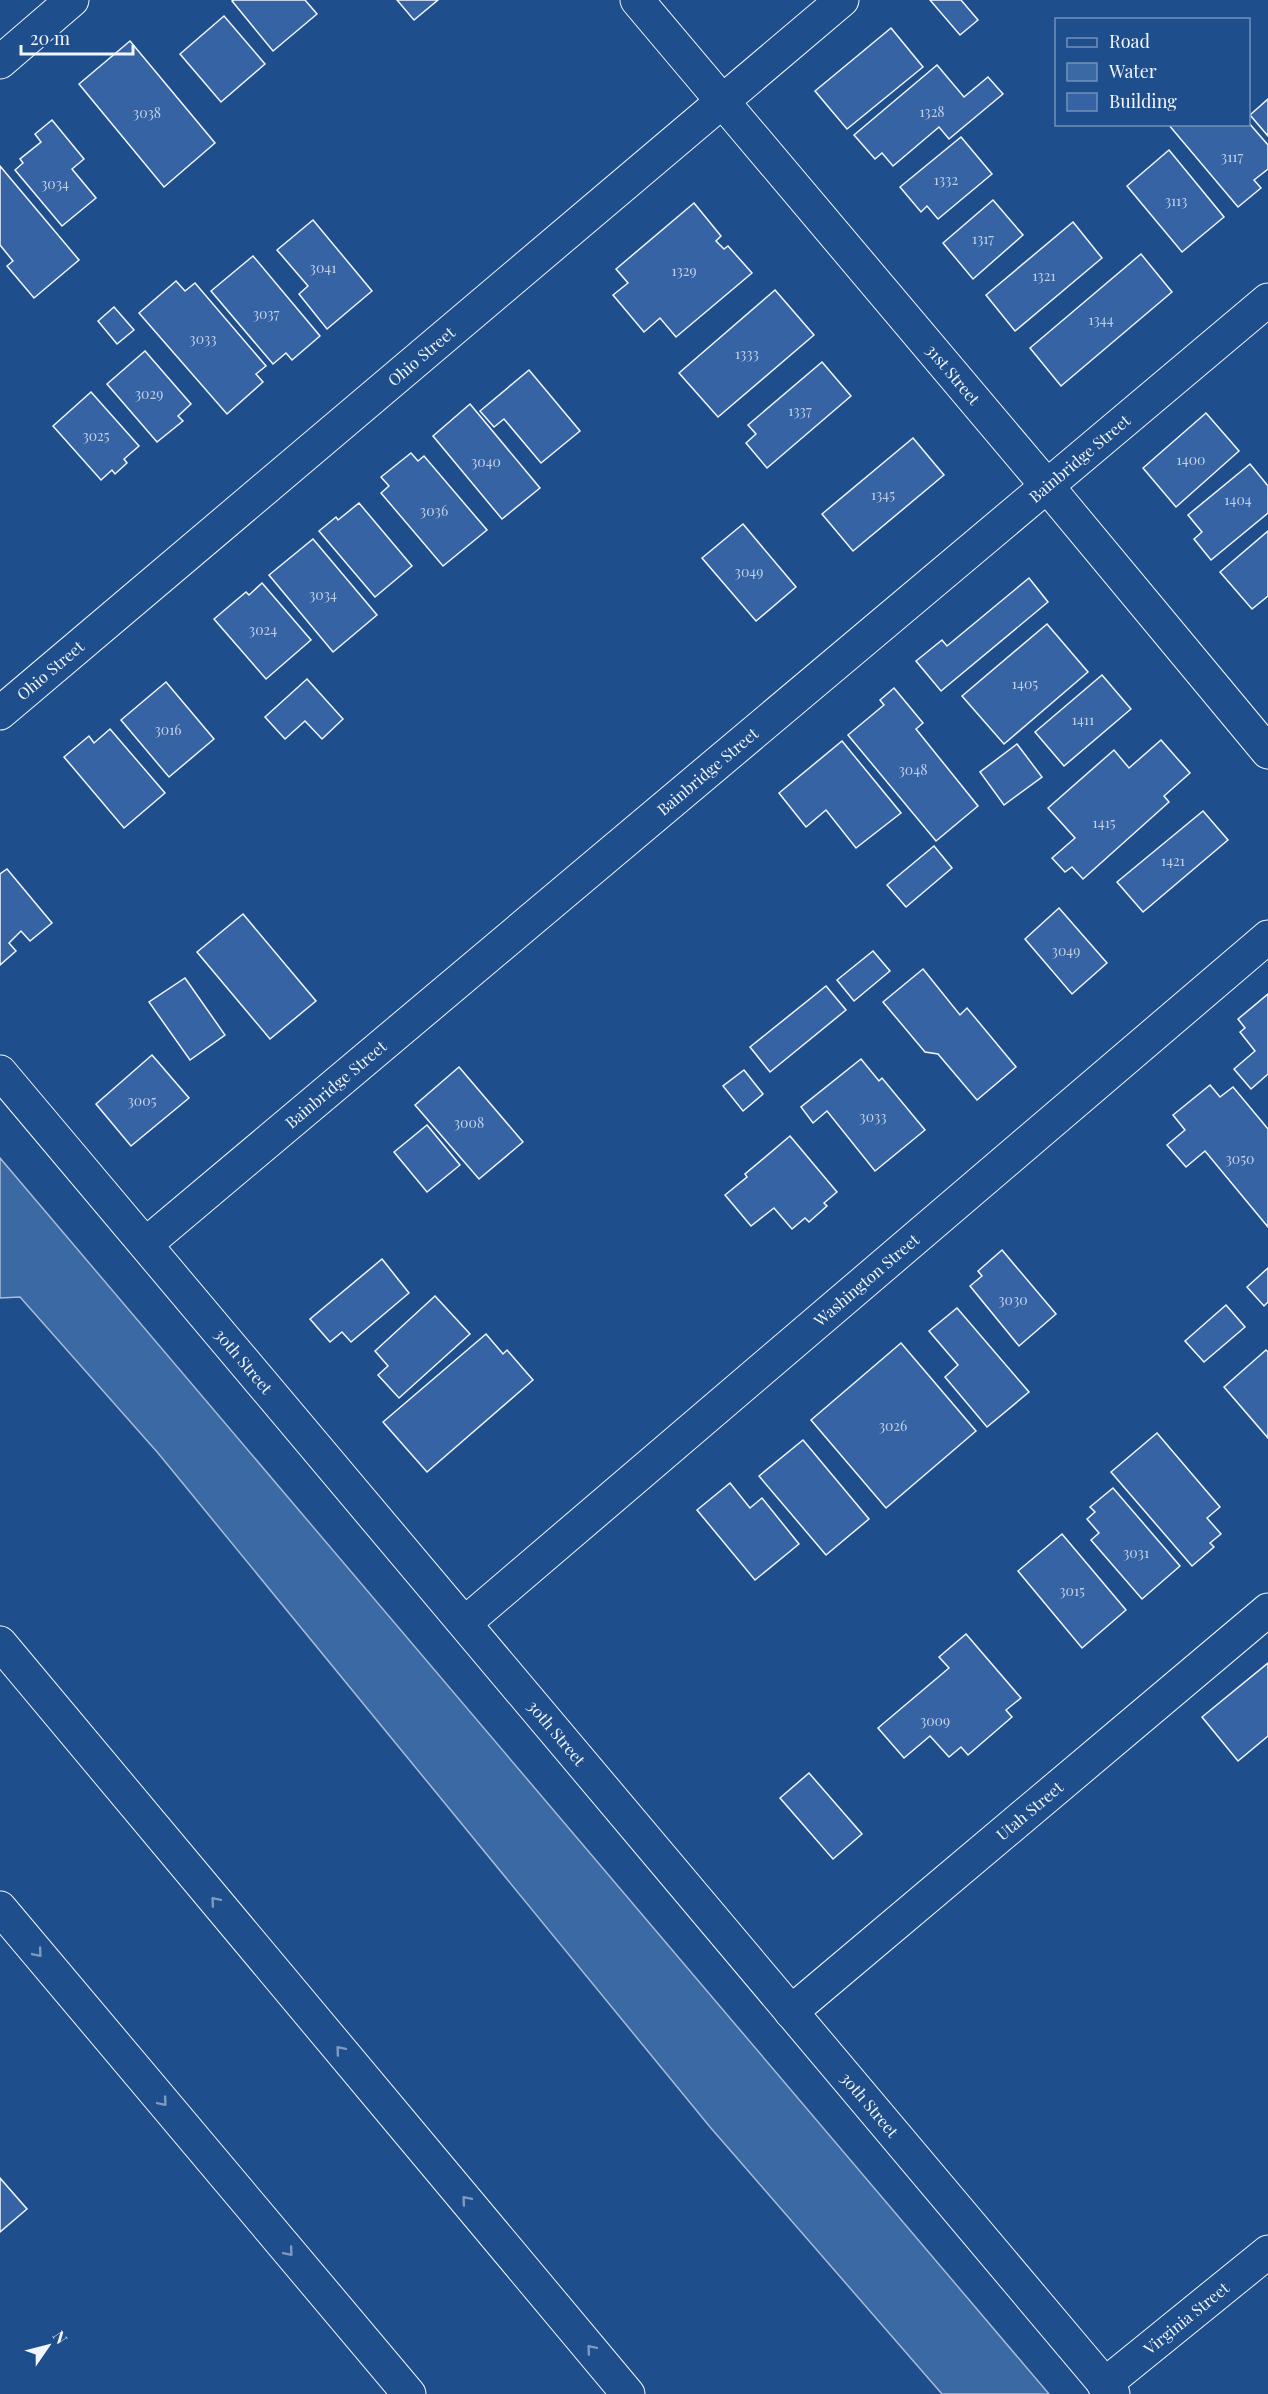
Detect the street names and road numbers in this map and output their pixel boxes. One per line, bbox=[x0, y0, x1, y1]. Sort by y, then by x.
street label: Ohio Street bbox=[383, 321, 459, 390]
street label: 31st Street bbox=[922, 340, 985, 409]
street label: Bainbridge Street bbox=[1024, 409, 1134, 507]
street label: Ohio Street bbox=[12, 635, 88, 704]
street label: Bainbridge Street bbox=[652, 722, 762, 820]
street label: Bainbridge Street bbox=[281, 1035, 391, 1132]
street label: Washington Street bbox=[808, 1229, 923, 1331]
street label: 30th Street bbox=[210, 1324, 277, 1398]
street label: 30th Street bbox=[523, 1696, 590, 1770]
street label: Utah Street bbox=[992, 1776, 1067, 1845]
street label: 30th Street bbox=[836, 2067, 904, 2142]
street label: Virginia Street bbox=[1138, 2277, 1233, 2359]

